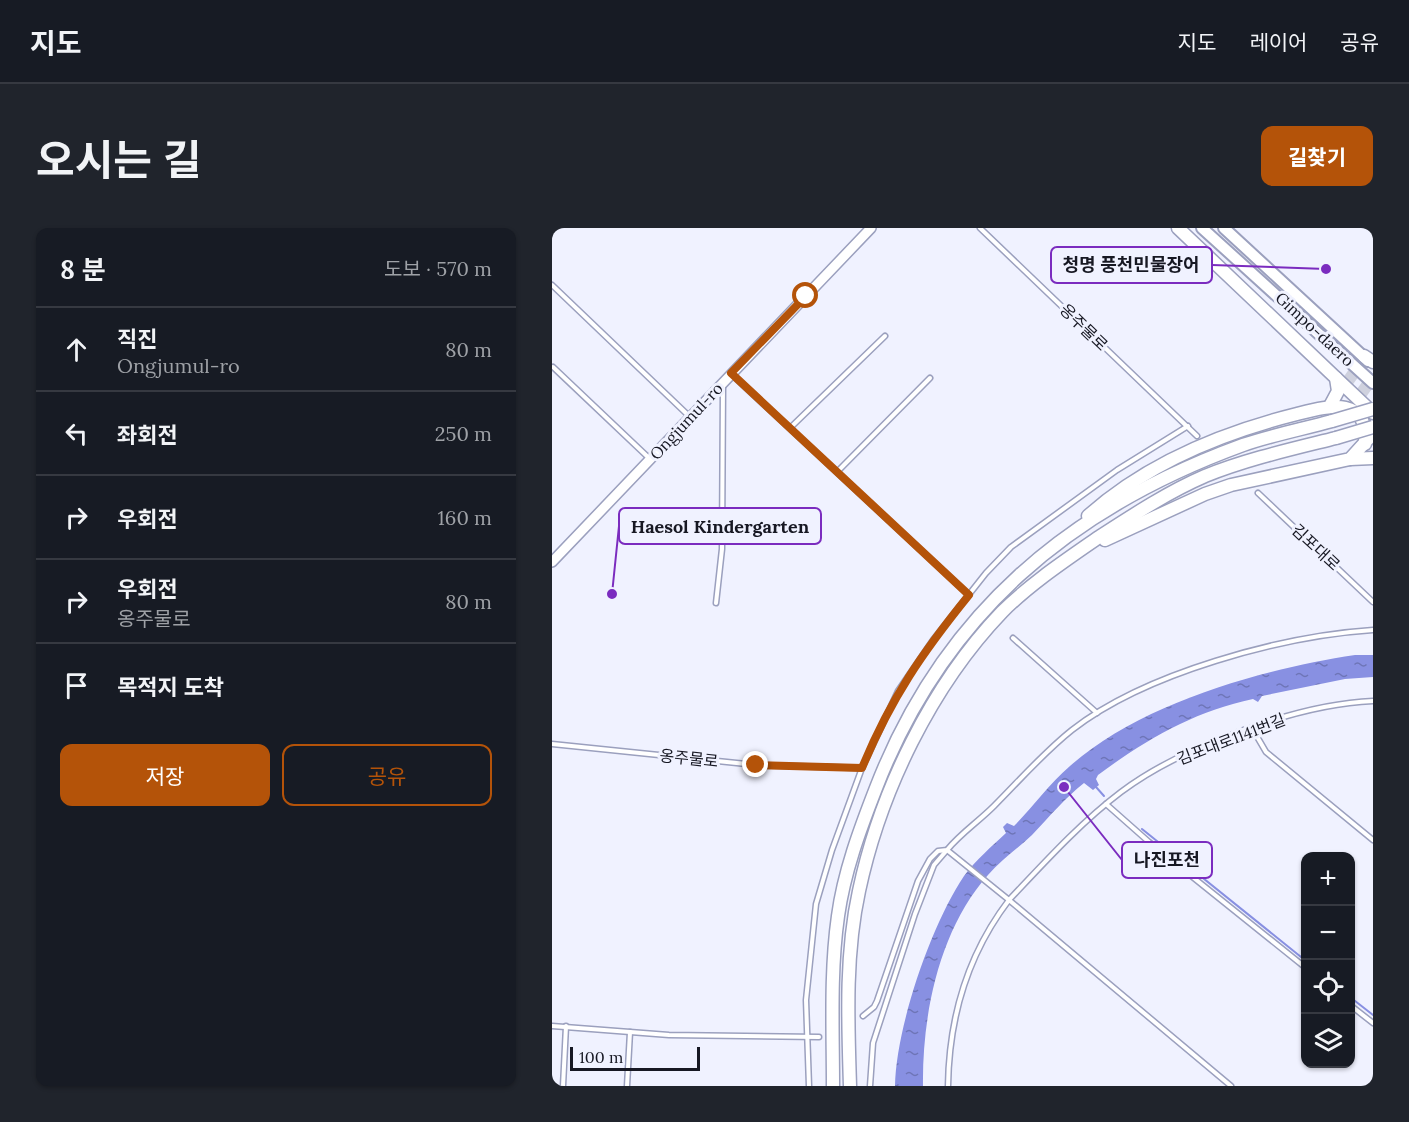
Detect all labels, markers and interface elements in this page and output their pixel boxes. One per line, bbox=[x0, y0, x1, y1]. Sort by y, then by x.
text: 지도 bbox=[30, 25, 82, 61]
text: 지도 bbox=[1178, 29, 1216, 56]
text: 레이어 bbox=[1249, 29, 1307, 56]
text: 공유 bbox=[1340, 29, 1379, 56]
button: 길찾기 bbox=[1261, 126, 1373, 186]
text: 오시는 길 bbox=[36, 133, 202, 187]
callout: 청명 풍천민물장어 bbox=[1051, 247, 1212, 283]
text: 8 분 bbox=[60, 253, 106, 286]
text: 청명 풍천민물장어 bbox=[1062, 253, 1200, 276]
text: 도보 · 570 m bbox=[384, 256, 492, 281]
route start bbox=[792, 282, 818, 308]
street label: Gimpo-daero bbox=[1271, 287, 1359, 371]
street label: 옹주물로 bbox=[1056, 299, 1112, 355]
text: 직진 bbox=[117, 325, 157, 353]
icon: ahead bbox=[60, 333, 93, 366]
text: 80 m bbox=[445, 337, 492, 362]
text: Ongjumul-ro bbox=[117, 353, 240, 378]
street label: Ongjumul-ro bbox=[645, 378, 727, 464]
icon: left bbox=[60, 417, 93, 450]
text: 좌회전 bbox=[117, 421, 178, 449]
text: 250 m bbox=[435, 421, 492, 446]
icon: right bbox=[60, 501, 93, 534]
text: 우회전 bbox=[117, 505, 178, 533]
text: 160 m bbox=[438, 505, 492, 530]
callout: Haesol Kindergarten bbox=[619, 508, 821, 544]
text: Haesol Kindergarten bbox=[631, 515, 810, 538]
street label: 김포대로 bbox=[1288, 520, 1345, 575]
text: 우회전 bbox=[117, 575, 178, 603]
icon: right bbox=[60, 585, 93, 618]
text: 80 m bbox=[445, 589, 492, 614]
text: 옹주물로 bbox=[117, 606, 191, 631]
icon: arrive bbox=[60, 669, 93, 702]
text: 목적지 도착 bbox=[117, 673, 224, 701]
street label: 김포대로1141번길 bbox=[1174, 709, 1288, 769]
button: 저장 bbox=[60, 744, 270, 806]
button: 공유 bbox=[282, 744, 492, 806]
street label: 옹주물로 bbox=[659, 745, 720, 771]
route end bbox=[742, 751, 768, 777]
callout: 나진포천 bbox=[1122, 842, 1212, 878]
text: 나진포천 bbox=[1134, 848, 1200, 871]
map controls bbox=[1301, 852, 1355, 1068]
button: + bbox=[1301, 852, 1355, 906]
button: − bbox=[1301, 906, 1355, 960]
button: locate bbox=[1301, 960, 1355, 1014]
button: layers bbox=[1301, 1014, 1355, 1068]
scale bar bbox=[570, 1044, 700, 1072]
text: 100 m bbox=[579, 1047, 623, 1067]

